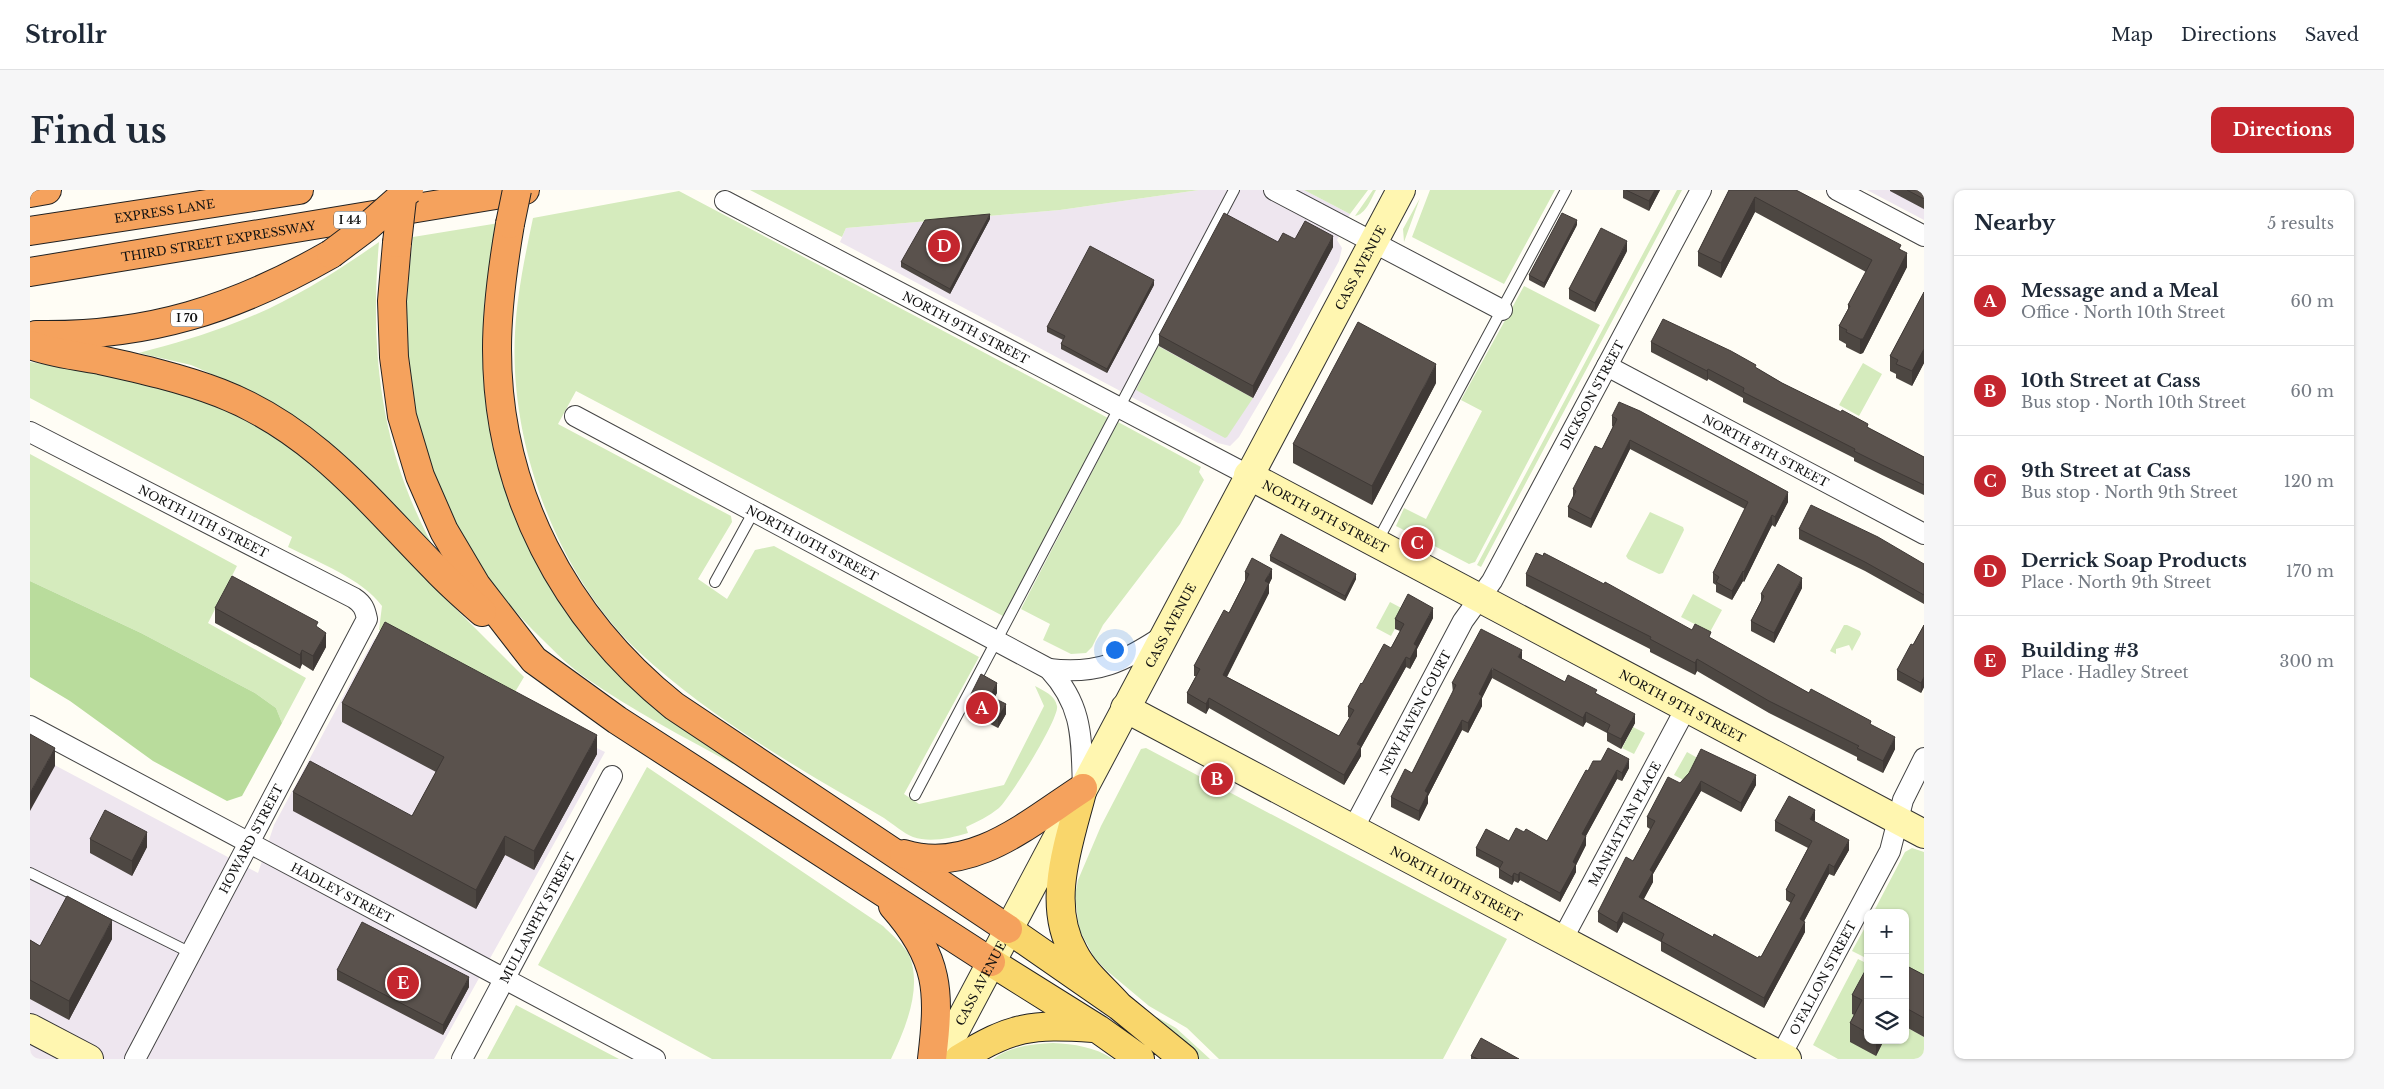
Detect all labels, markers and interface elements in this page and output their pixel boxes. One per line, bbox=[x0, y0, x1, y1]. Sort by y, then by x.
text: Strollr bbox=[25, 20, 107, 49]
text: Map bbox=[2111, 24, 2153, 46]
text: Directions bbox=[2181, 24, 2277, 46]
text: Saved bbox=[2305, 24, 2359, 46]
button: Directions bbox=[2211, 107, 2354, 153]
text: Find us bbox=[30, 109, 167, 152]
street label: EXPRESS LANE bbox=[113, 195, 216, 226]
text: Nearby bbox=[1974, 210, 2055, 236]
road number: I 44 bbox=[334, 212, 366, 228]
text: 5 results bbox=[2267, 213, 2334, 233]
street label: THIRD STREET EXPRESSWAY bbox=[120, 217, 317, 264]
street label: CASS AVENUE bbox=[1331, 222, 1389, 312]
pin: D bbox=[928, 227, 960, 265]
text: Message and a Meal bbox=[2021, 279, 2219, 302]
street label: NORTH 9TH STREET bbox=[900, 288, 1032, 367]
text: A bbox=[1984, 291, 1996, 311]
text: 60 m bbox=[2291, 291, 2334, 311]
text: Office · North 10th Street bbox=[2021, 302, 2225, 322]
road number: I 70 bbox=[171, 310, 203, 326]
street label: DICKSON STREET bbox=[1556, 337, 1627, 452]
text: 10th Street at Cass bbox=[2021, 369, 2201, 392]
text: B bbox=[1984, 381, 1996, 401]
text: 60 m bbox=[2291, 381, 2334, 401]
text: Bus stop · North 10th Street bbox=[2021, 392, 2246, 412]
street label: NORTH 8TH STREET bbox=[1700, 411, 1832, 490]
text: 9th Street at Cass bbox=[2021, 459, 2191, 482]
text: C bbox=[1983, 471, 1997, 491]
text: 120 m bbox=[2284, 471, 2334, 491]
street label: NORTH 9TH STREET bbox=[1260, 477, 1392, 556]
street label: NORTH 11TH STREET bbox=[136, 481, 271, 561]
text: Bus stop · North 9th Street bbox=[2021, 482, 2238, 502]
street label: NORTH 10TH STREET bbox=[744, 501, 881, 584]
pin: C bbox=[1401, 524, 1433, 562]
text: Derrick Soap Products bbox=[2021, 549, 2247, 572]
text: D bbox=[1983, 561, 1997, 581]
text: 170 m bbox=[2286, 561, 2334, 581]
text: Place · North 9th Street bbox=[2021, 572, 2211, 592]
street label: CASS AVENUE bbox=[1142, 580, 1199, 670]
your location bbox=[1102, 637, 1128, 663]
text: Building #3 bbox=[2021, 639, 2139, 662]
street label: NEW HAVEN COURT bbox=[1376, 647, 1454, 777]
text: E bbox=[1984, 651, 1996, 671]
text: 300 m bbox=[2280, 651, 2334, 671]
text: Place · Hadley Street bbox=[2021, 662, 2189, 682]
street label: NORTH 9TH STREET bbox=[1617, 666, 1749, 746]
pin: A bbox=[966, 689, 998, 727]
street label: MANHATTAN PLACE bbox=[1585, 759, 1664, 888]
pin: B bbox=[1201, 760, 1233, 798]
street label: HOWARD STREET bbox=[216, 781, 286, 896]
street label: NORTH 10TH STREET bbox=[1388, 843, 1525, 925]
street label: MULLANPHY STREET bbox=[496, 849, 578, 986]
street label: HADLEY STREET bbox=[289, 859, 397, 926]
map controls bbox=[1864, 909, 1909, 1044]
button: + bbox=[1864, 909, 1909, 954]
street label: O'FALLON STREET bbox=[1786, 918, 1859, 1037]
street label: CASS AVENUE bbox=[952, 938, 1009, 1028]
button: − bbox=[1864, 954, 1909, 999]
pin: E bbox=[387, 964, 419, 1002]
button: layers bbox=[1864, 999, 1909, 1044]

